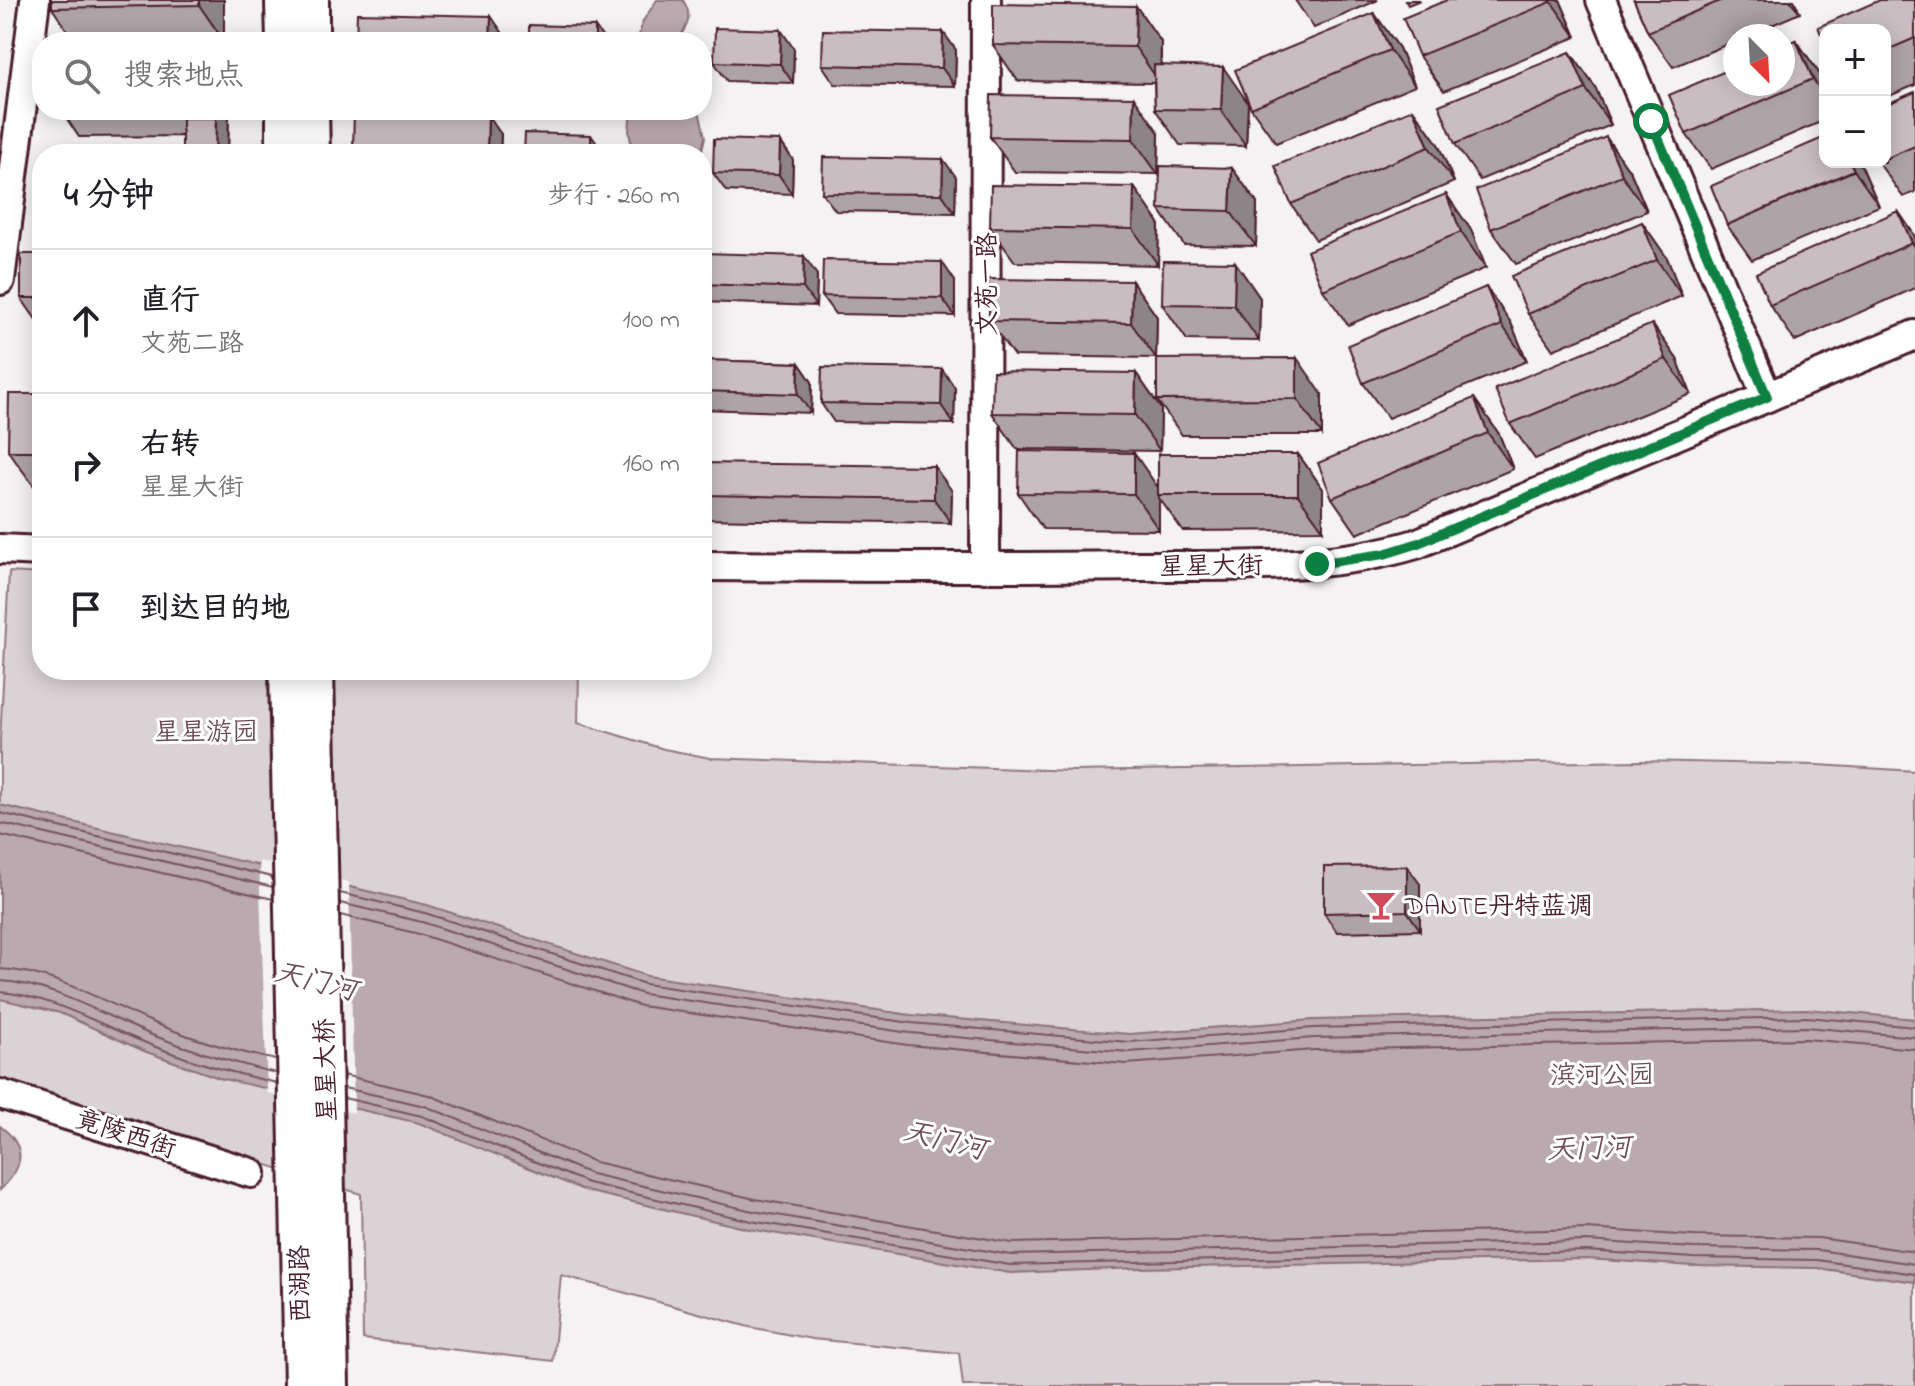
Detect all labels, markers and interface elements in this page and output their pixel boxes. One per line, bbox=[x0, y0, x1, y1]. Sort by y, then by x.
north arrow bbox=[1723, 24, 1795, 96]
map controls bbox=[1819, 24, 1891, 168]
button: + bbox=[1819, 24, 1891, 96]
search box bbox=[32, 32, 712, 120]
icon: search bbox=[60, 54, 104, 98]
text: 搜索地点 bbox=[124, 55, 244, 99]
button: − bbox=[1819, 96, 1891, 168]
route start bbox=[1633, 103, 1669, 139]
text: 4 分钟 bbox=[64, 172, 155, 222]
text: 步行 · 260 m bbox=[547, 178, 680, 216]
street label: 文苑一路 bbox=[970, 232, 1008, 336]
text: 直行 bbox=[140, 280, 200, 324]
icon: ahead bbox=[64, 299, 108, 343]
text: 100 m bbox=[623, 302, 680, 340]
text: 文苑二路 bbox=[140, 326, 244, 364]
text: 右转 bbox=[140, 424, 200, 468]
icon: right bbox=[64, 443, 108, 487]
text: 160 m bbox=[622, 446, 680, 484]
text: 星星大街 bbox=[140, 470, 244, 508]
route end bbox=[1299, 546, 1335, 582]
street label: 星星大街 bbox=[1159, 548, 1263, 588]
icon: arrive bbox=[64, 587, 108, 631]
text: 到达目的地 bbox=[140, 588, 290, 632]
park label: 星星游园 bbox=[154, 715, 258, 753]
bar icon: DANTE丹特蓝调 bbox=[1364, 888, 1398, 922]
place label: DANTE丹特蓝调 bbox=[1404, 889, 1592, 927]
water label: 天门河 bbox=[269, 953, 365, 1014]
street label: 星星大桥 bbox=[307, 1017, 349, 1123]
park label: 滨河公园 bbox=[1550, 1058, 1654, 1096]
street label: 竟陵西街 bbox=[70, 1102, 180, 1170]
water label: 天门河 bbox=[898, 1112, 994, 1173]
water label: 天门河 bbox=[1546, 1128, 1636, 1172]
street label: 西湖路 bbox=[282, 1245, 322, 1323]

